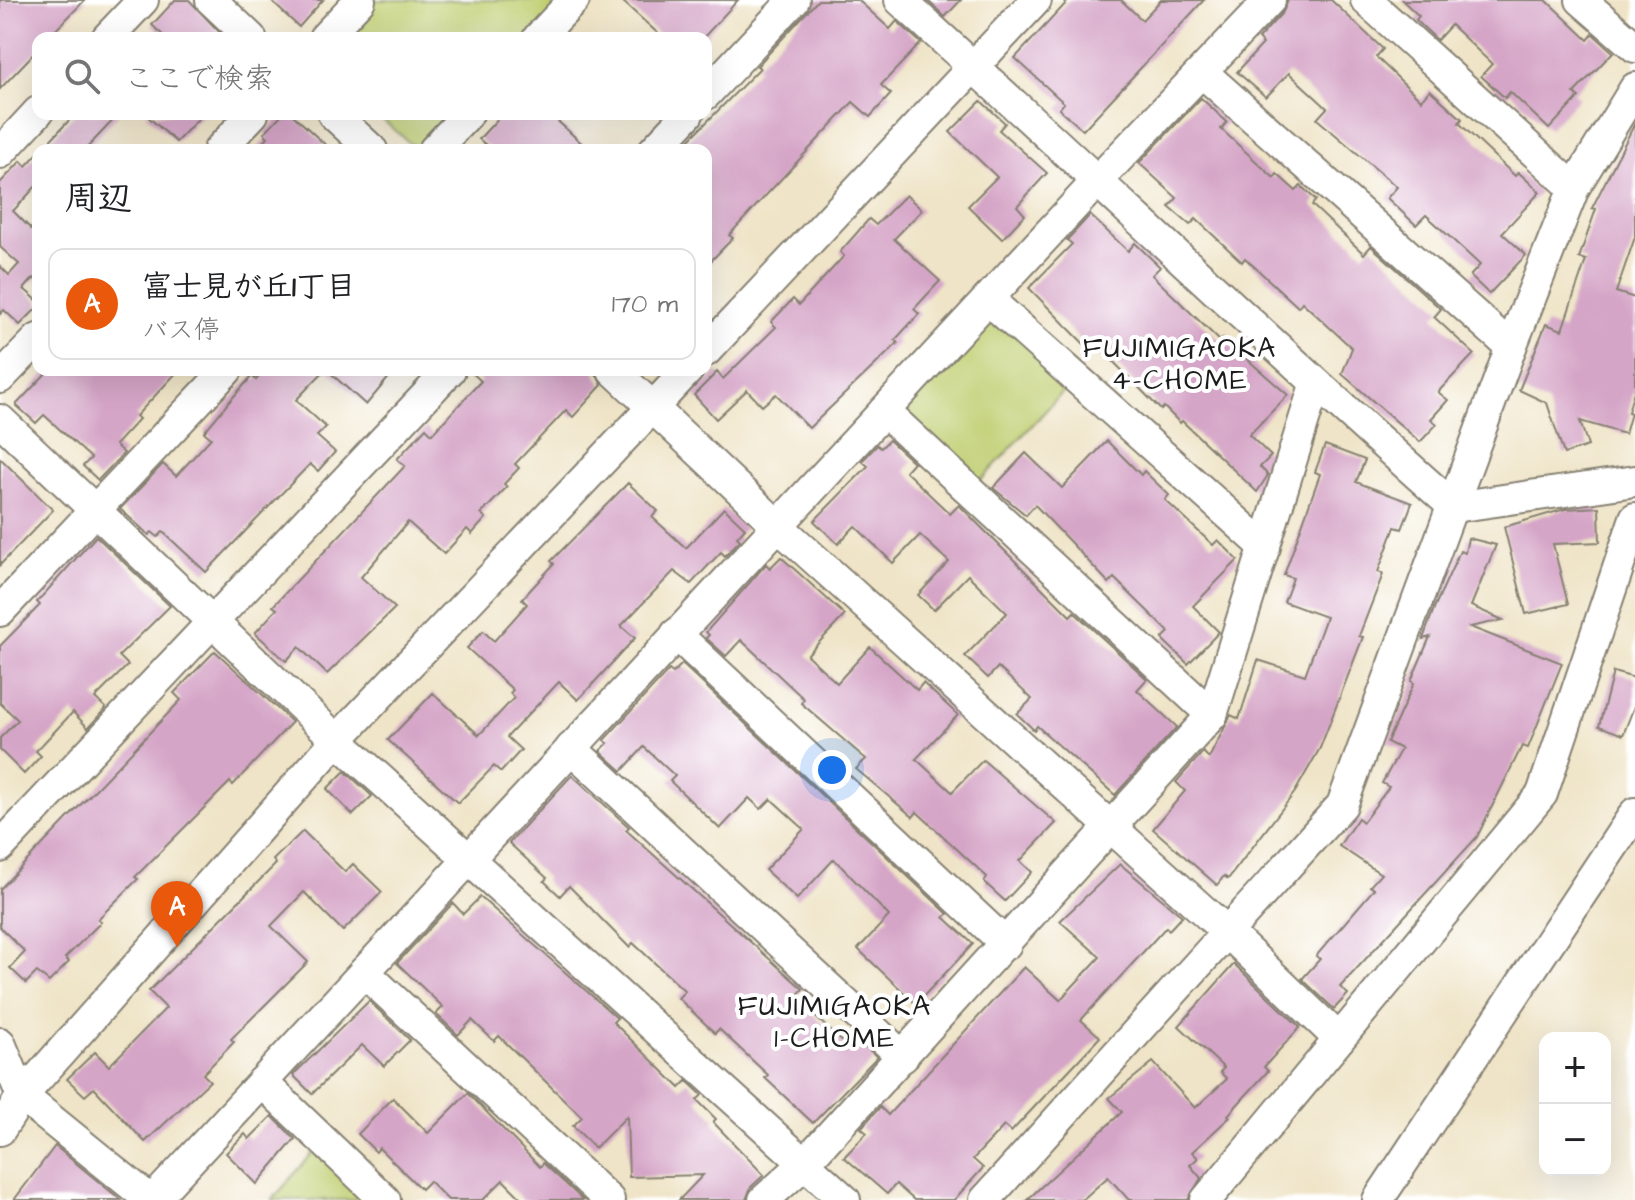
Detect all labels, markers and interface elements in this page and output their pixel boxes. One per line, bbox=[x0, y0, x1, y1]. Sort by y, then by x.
search box bbox=[32, 32, 712, 120]
icon: search bbox=[60, 54, 104, 98]
text: ここで検索 bbox=[124, 58, 274, 100]
text: 周辺 bbox=[64, 175, 132, 223]
text: 富士見が丘1丁目 bbox=[142, 266, 356, 308]
text: A bbox=[84, 286, 100, 322]
text: 170 m bbox=[612, 286, 678, 322]
text: バス停 bbox=[142, 312, 220, 348]
district label: FUJIMIGAOKA 4-CHOME bbox=[1083, 329, 1277, 400]
your location bbox=[812, 750, 852, 790]
pin: A bbox=[151, 881, 203, 947]
district label: FUJIMIGAOKA 1-CHOME bbox=[738, 987, 932, 1058]
map controls bbox=[1539, 1032, 1611, 1176]
button: + bbox=[1539, 1032, 1611, 1104]
button: − bbox=[1539, 1104, 1611, 1176]

